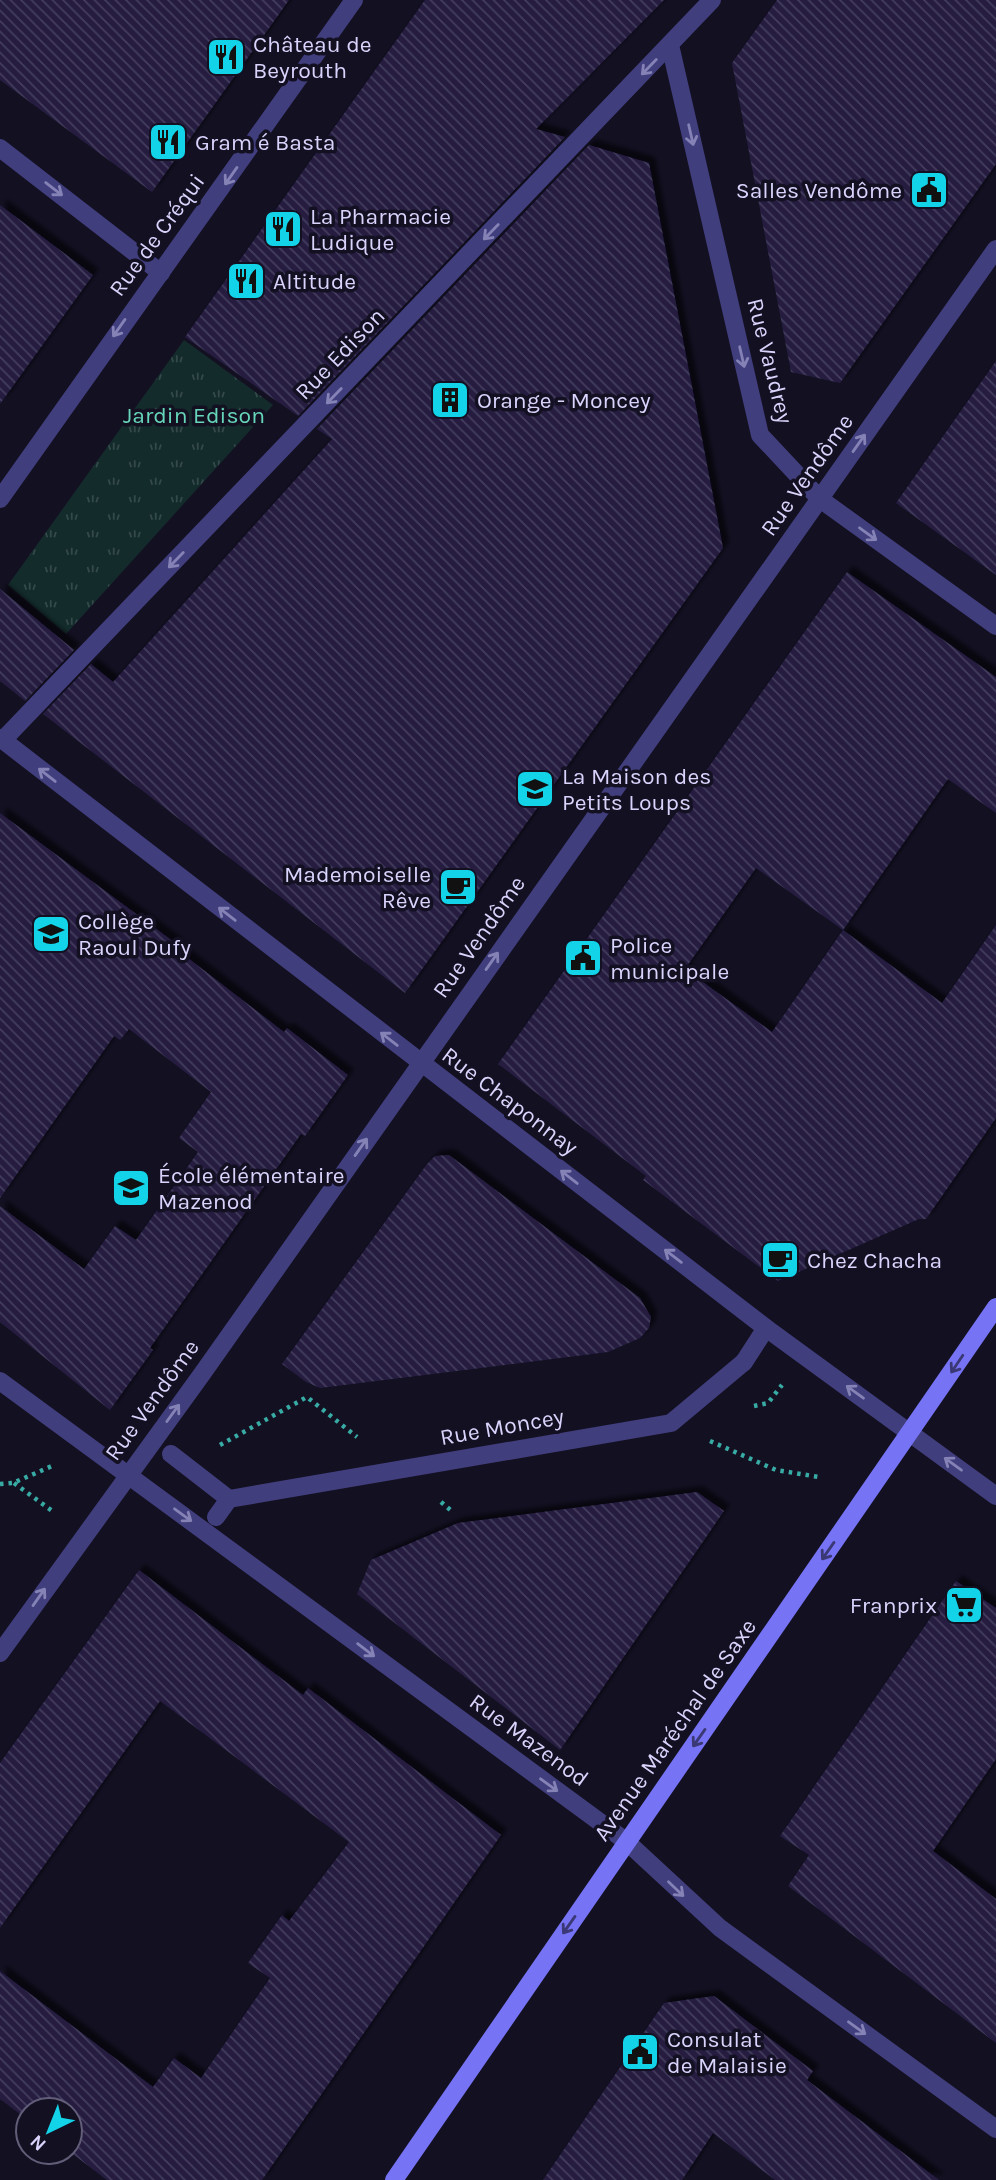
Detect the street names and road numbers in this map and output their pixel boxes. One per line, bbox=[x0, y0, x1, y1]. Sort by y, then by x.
street label: Rue de Créqui bbox=[104, 169, 210, 301]
street label: Rue Vaudrey bbox=[741, 295, 799, 427]
street label: Rue Edison bbox=[290, 302, 390, 406]
street label: Rue Vendôme bbox=[755, 409, 859, 541]
street label: Rue Vendôme bbox=[427, 871, 531, 1003]
street label: Rue Chaponnay bbox=[437, 1041, 583, 1161]
street label: Rue Vendôme bbox=[99, 1334, 205, 1466]
street label: Rue Moncey bbox=[438, 1403, 566, 1451]
street label: Avenue Maréchal de Saxe bbox=[588, 1614, 762, 1846]
street label: Rue Mazenod bbox=[464, 1688, 594, 1792]

